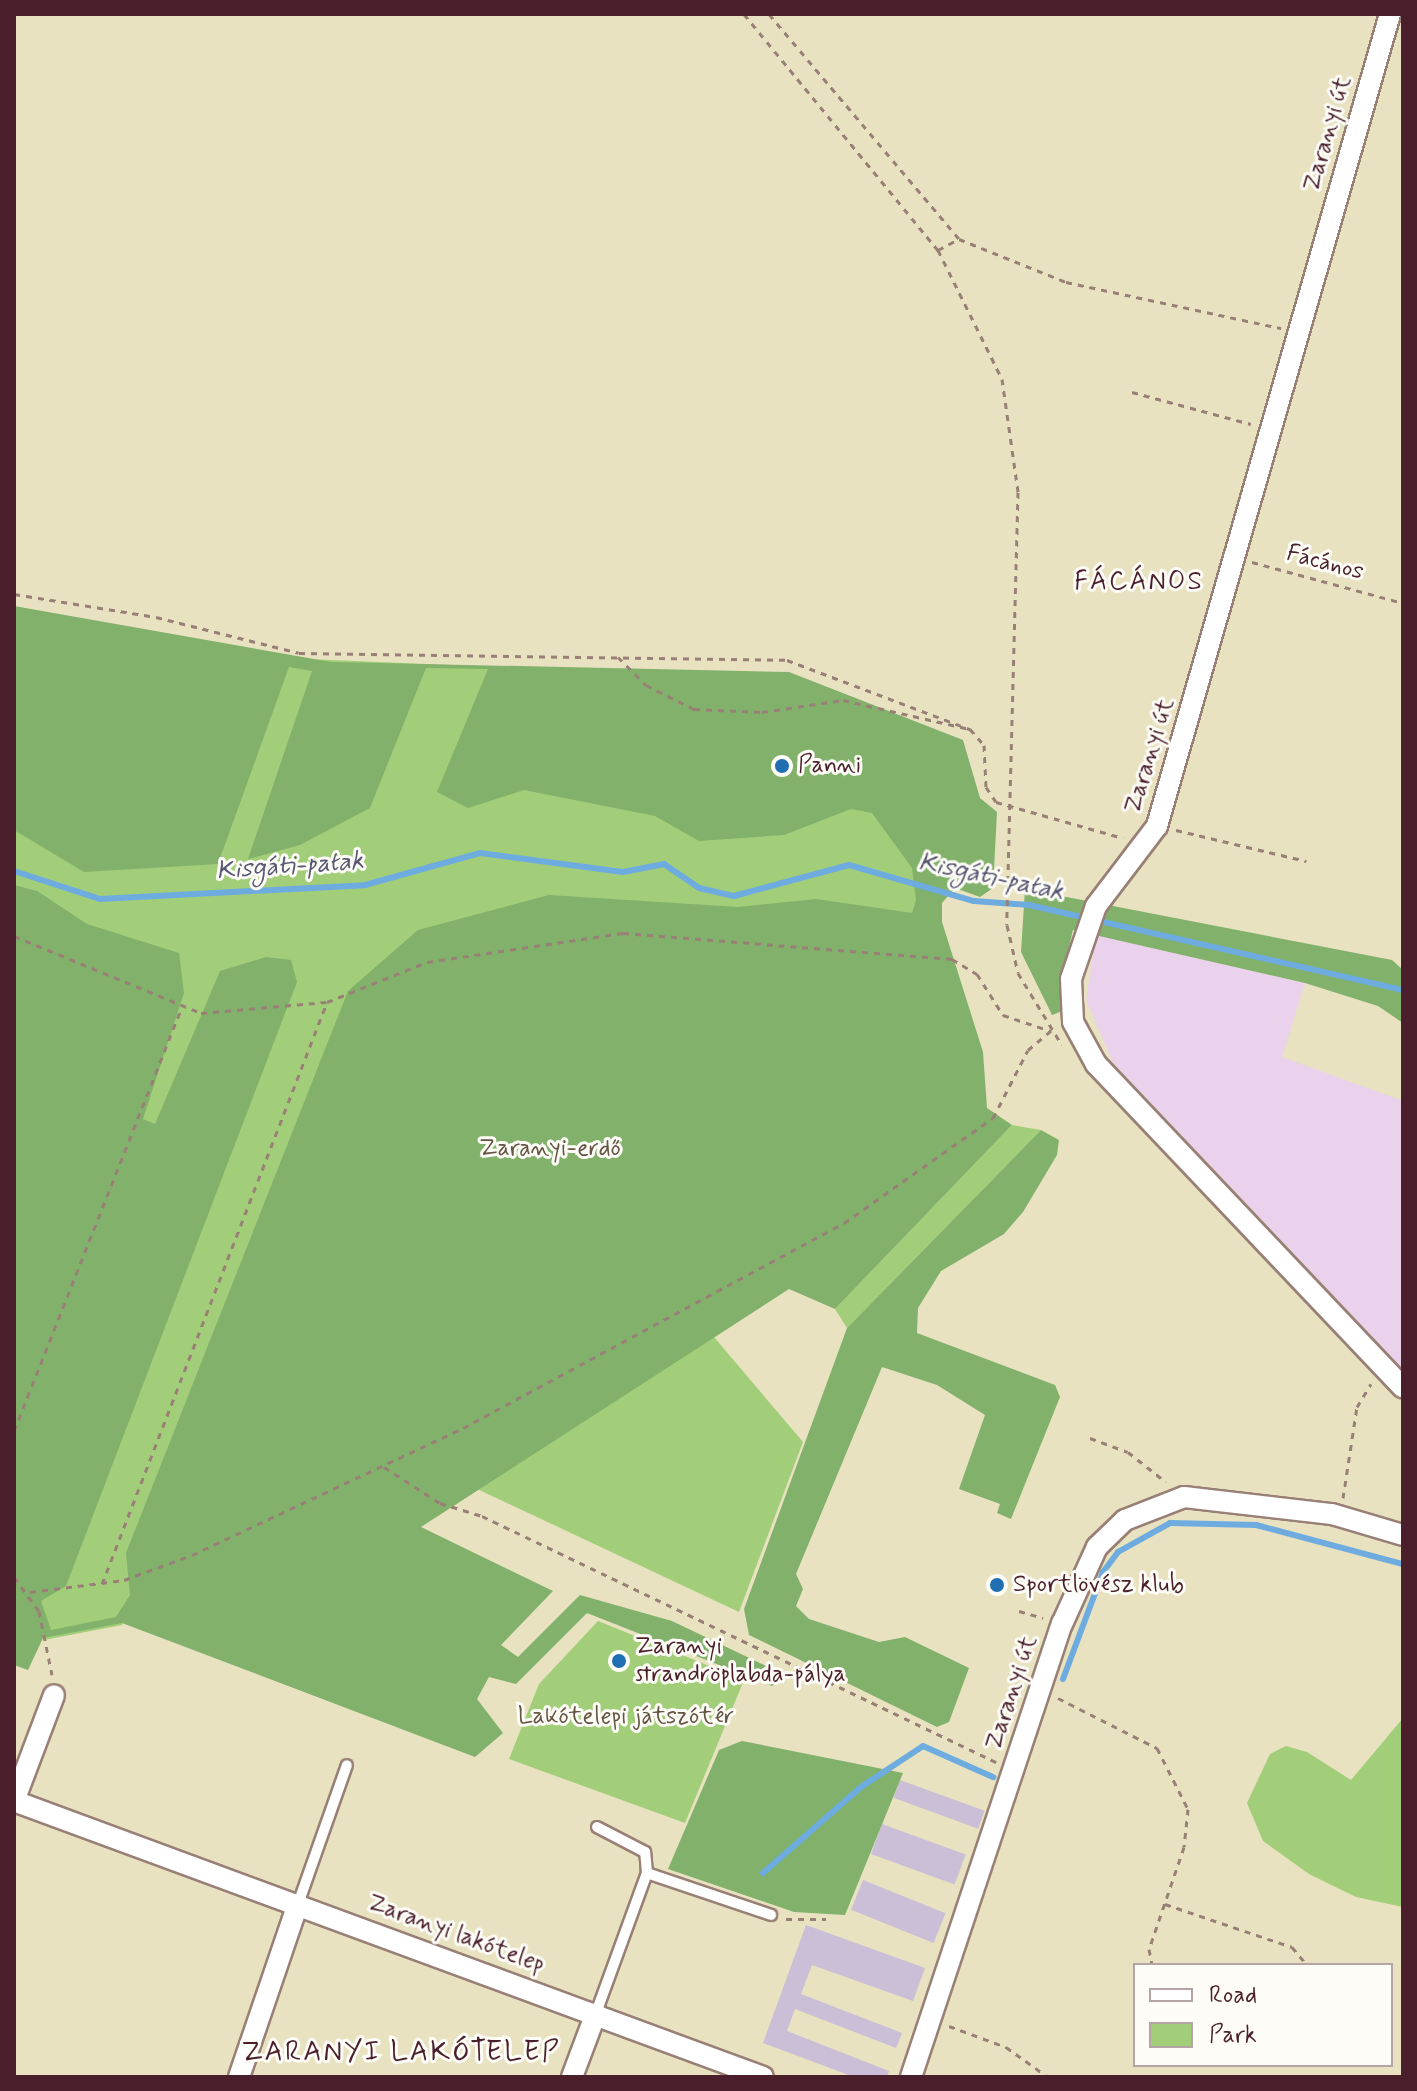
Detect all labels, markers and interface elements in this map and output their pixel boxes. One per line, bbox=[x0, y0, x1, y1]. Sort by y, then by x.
street label: Zaranyi út bbox=[1298, 73, 1358, 195]
street label: Fácános bbox=[1283, 539, 1367, 587]
district label: FÁCÁNOS bbox=[1075, 567, 1203, 599]
street label: Zaranyi út bbox=[1119, 695, 1181, 817]
place label: Panni bbox=[798, 752, 861, 780]
marker: Panni bbox=[773, 757, 791, 775]
water label: Kisgáti-patak bbox=[215, 846, 365, 888]
water label: Kisgáti-patak bbox=[916, 847, 1066, 909]
park label: Zaranyi-erdő bbox=[479, 1135, 621, 1163]
place label: Sportlövész klub bbox=[1013, 1571, 1182, 1599]
marker: Sportlövész klub bbox=[988, 1576, 1006, 1594]
street label: Zaranyi út bbox=[980, 1632, 1044, 1754]
place label: Zaranyi strandröplabda-pálya bbox=[635, 1633, 846, 1689]
marker: Zaranyi strandröplabda-pálya bbox=[610, 1652, 628, 1670]
park label: Lakótelepi játszótér bbox=[518, 1703, 734, 1731]
street label: Zaranyi lakótelep bbox=[363, 1888, 549, 1980]
legend bbox=[1133, 1963, 1393, 2067]
text: Road bbox=[1209, 1980, 1257, 2011]
text: Park bbox=[1209, 2020, 1257, 2051]
district label: ZARANYI LAKÓTELEP bbox=[245, 2036, 557, 2070]

